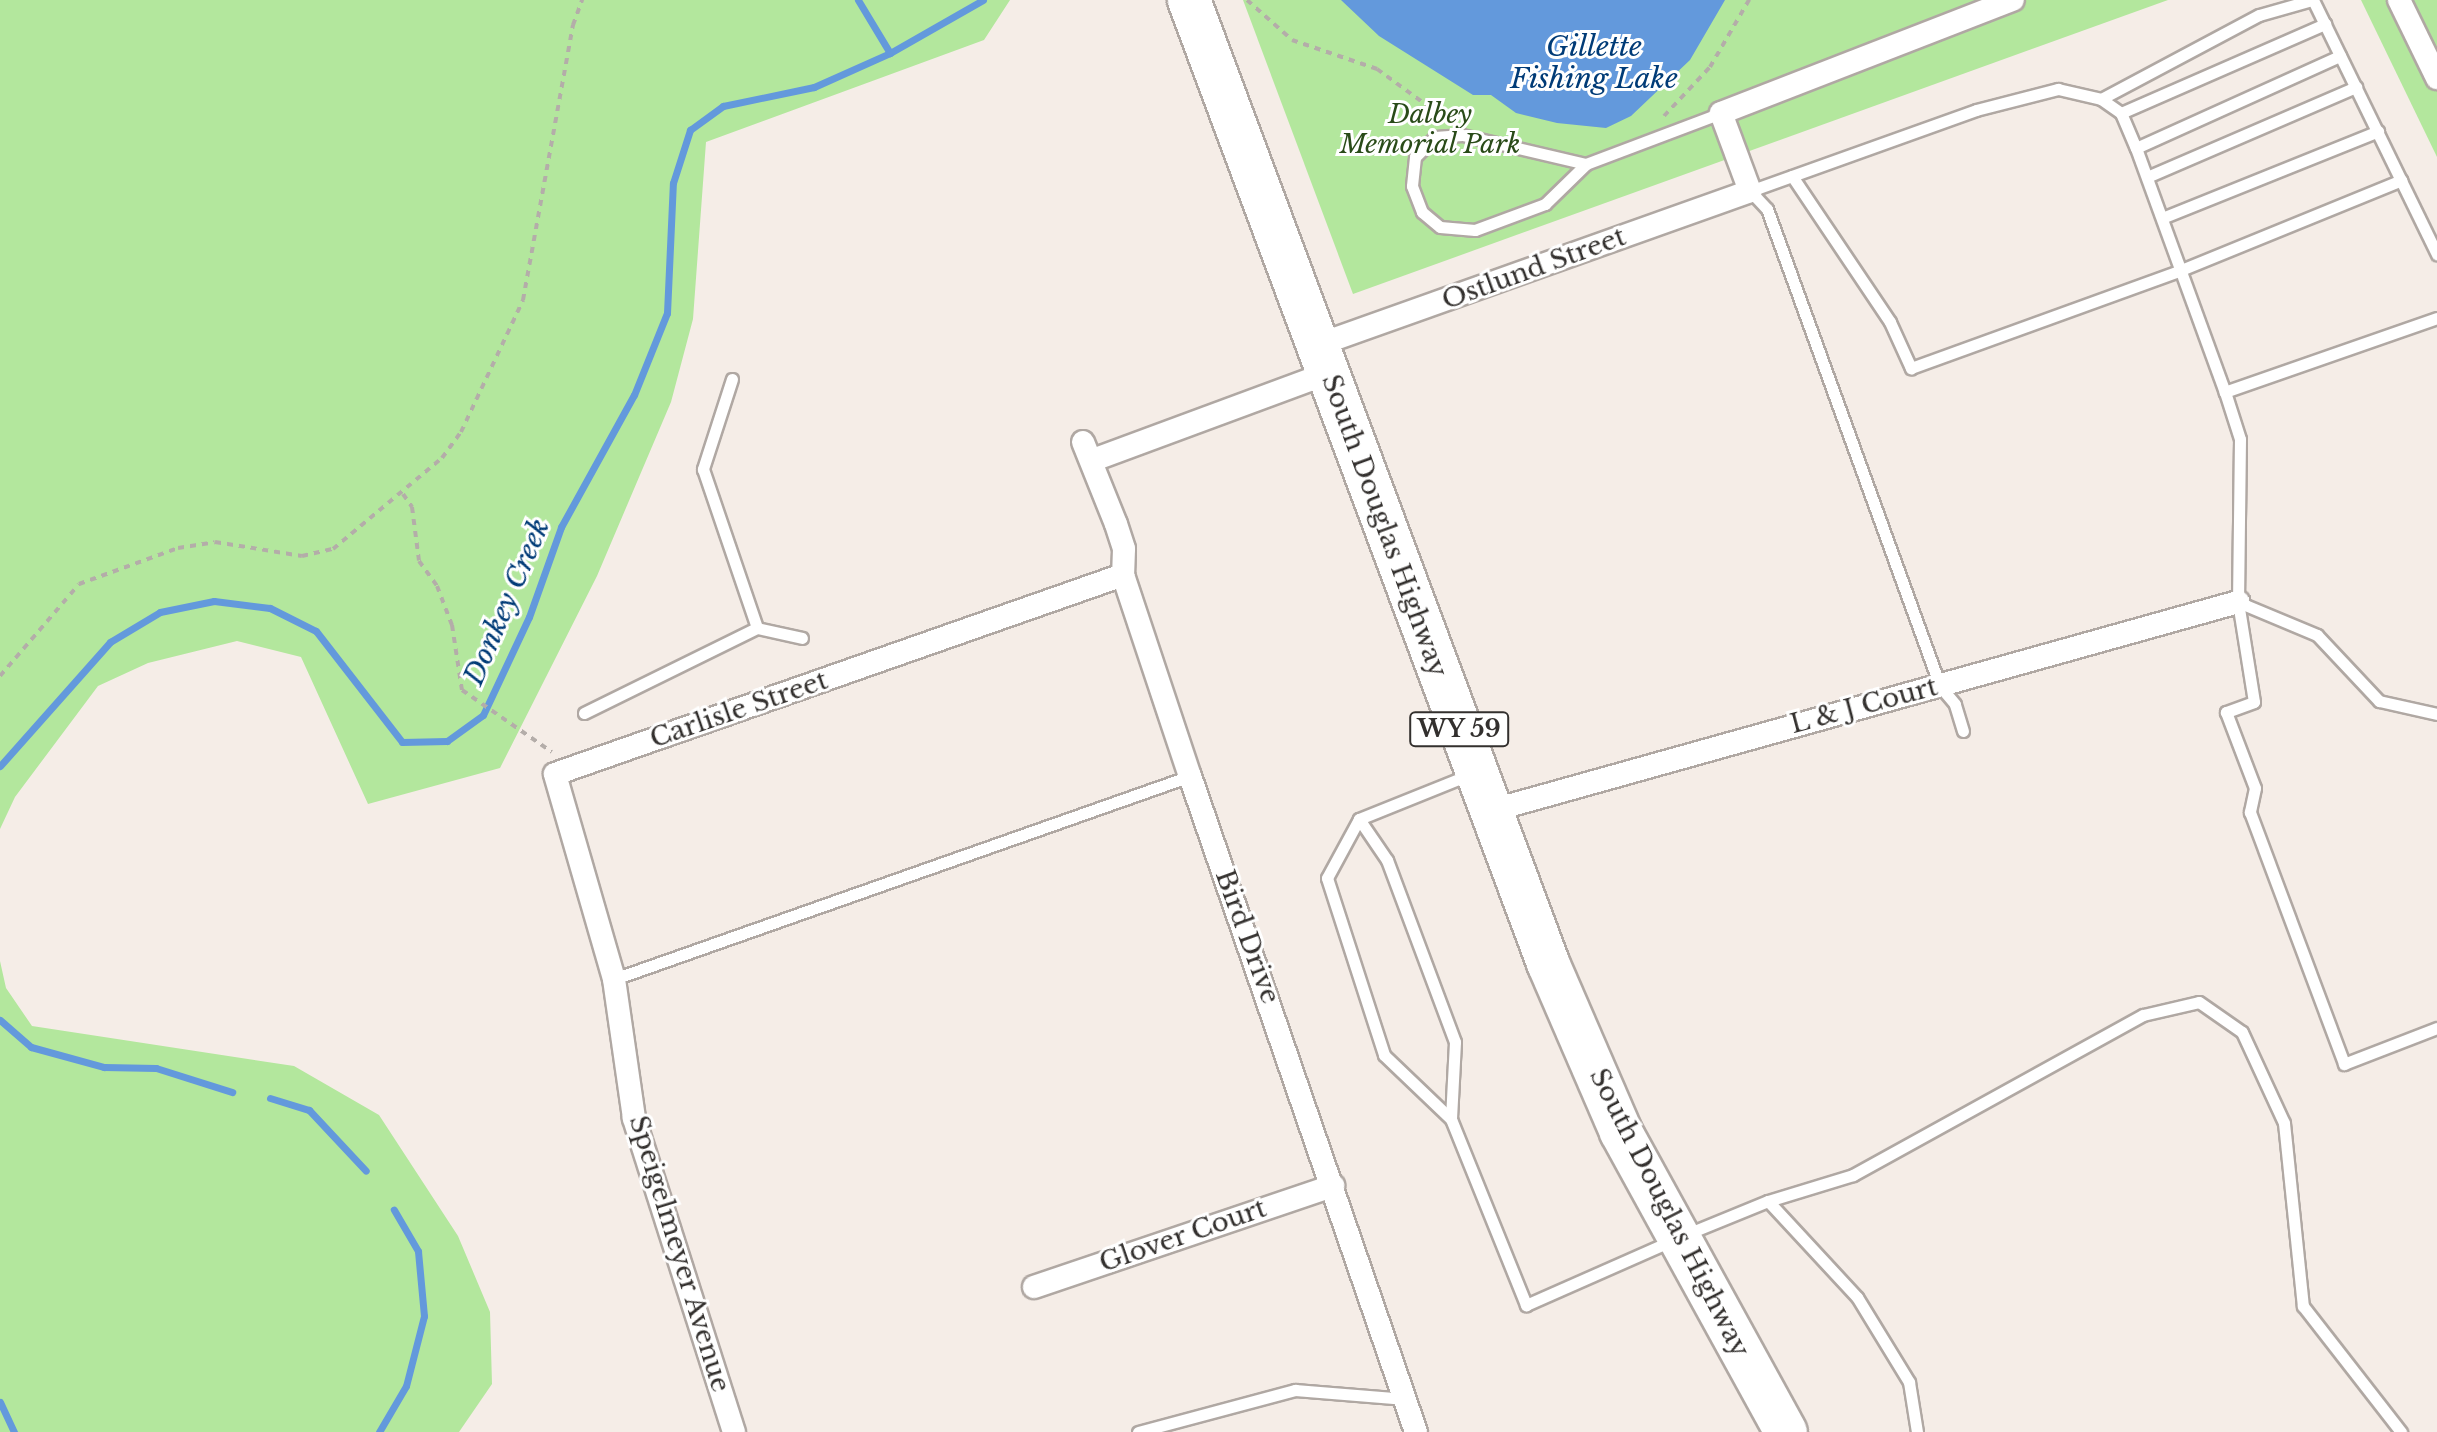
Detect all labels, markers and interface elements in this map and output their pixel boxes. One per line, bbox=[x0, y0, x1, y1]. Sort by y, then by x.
water label: Gillette Fishing Lake bbox=[1510, 30, 1678, 96]
park label: Dalbey Memorial Park bbox=[1339, 99, 1521, 160]
street label: Ostlund Street bbox=[1438, 221, 1630, 317]
street label: South Douglas Highway bbox=[1315, 370, 1453, 682]
water label: Donkey Creek bbox=[457, 514, 557, 690]
street label: Carlisle Street bbox=[646, 665, 832, 755]
street label: L & J Court bbox=[1787, 671, 1941, 741]
road number: WY 59 bbox=[1407, 709, 1511, 749]
street label: Bird Drive bbox=[1208, 866, 1286, 1008]
street label: South Douglas Highway bbox=[1583, 1063, 1755, 1363]
street label: Speigelmeyer Avenue bbox=[622, 1111, 736, 1397]
street label: Glover Court bbox=[1095, 1193, 1271, 1279]

